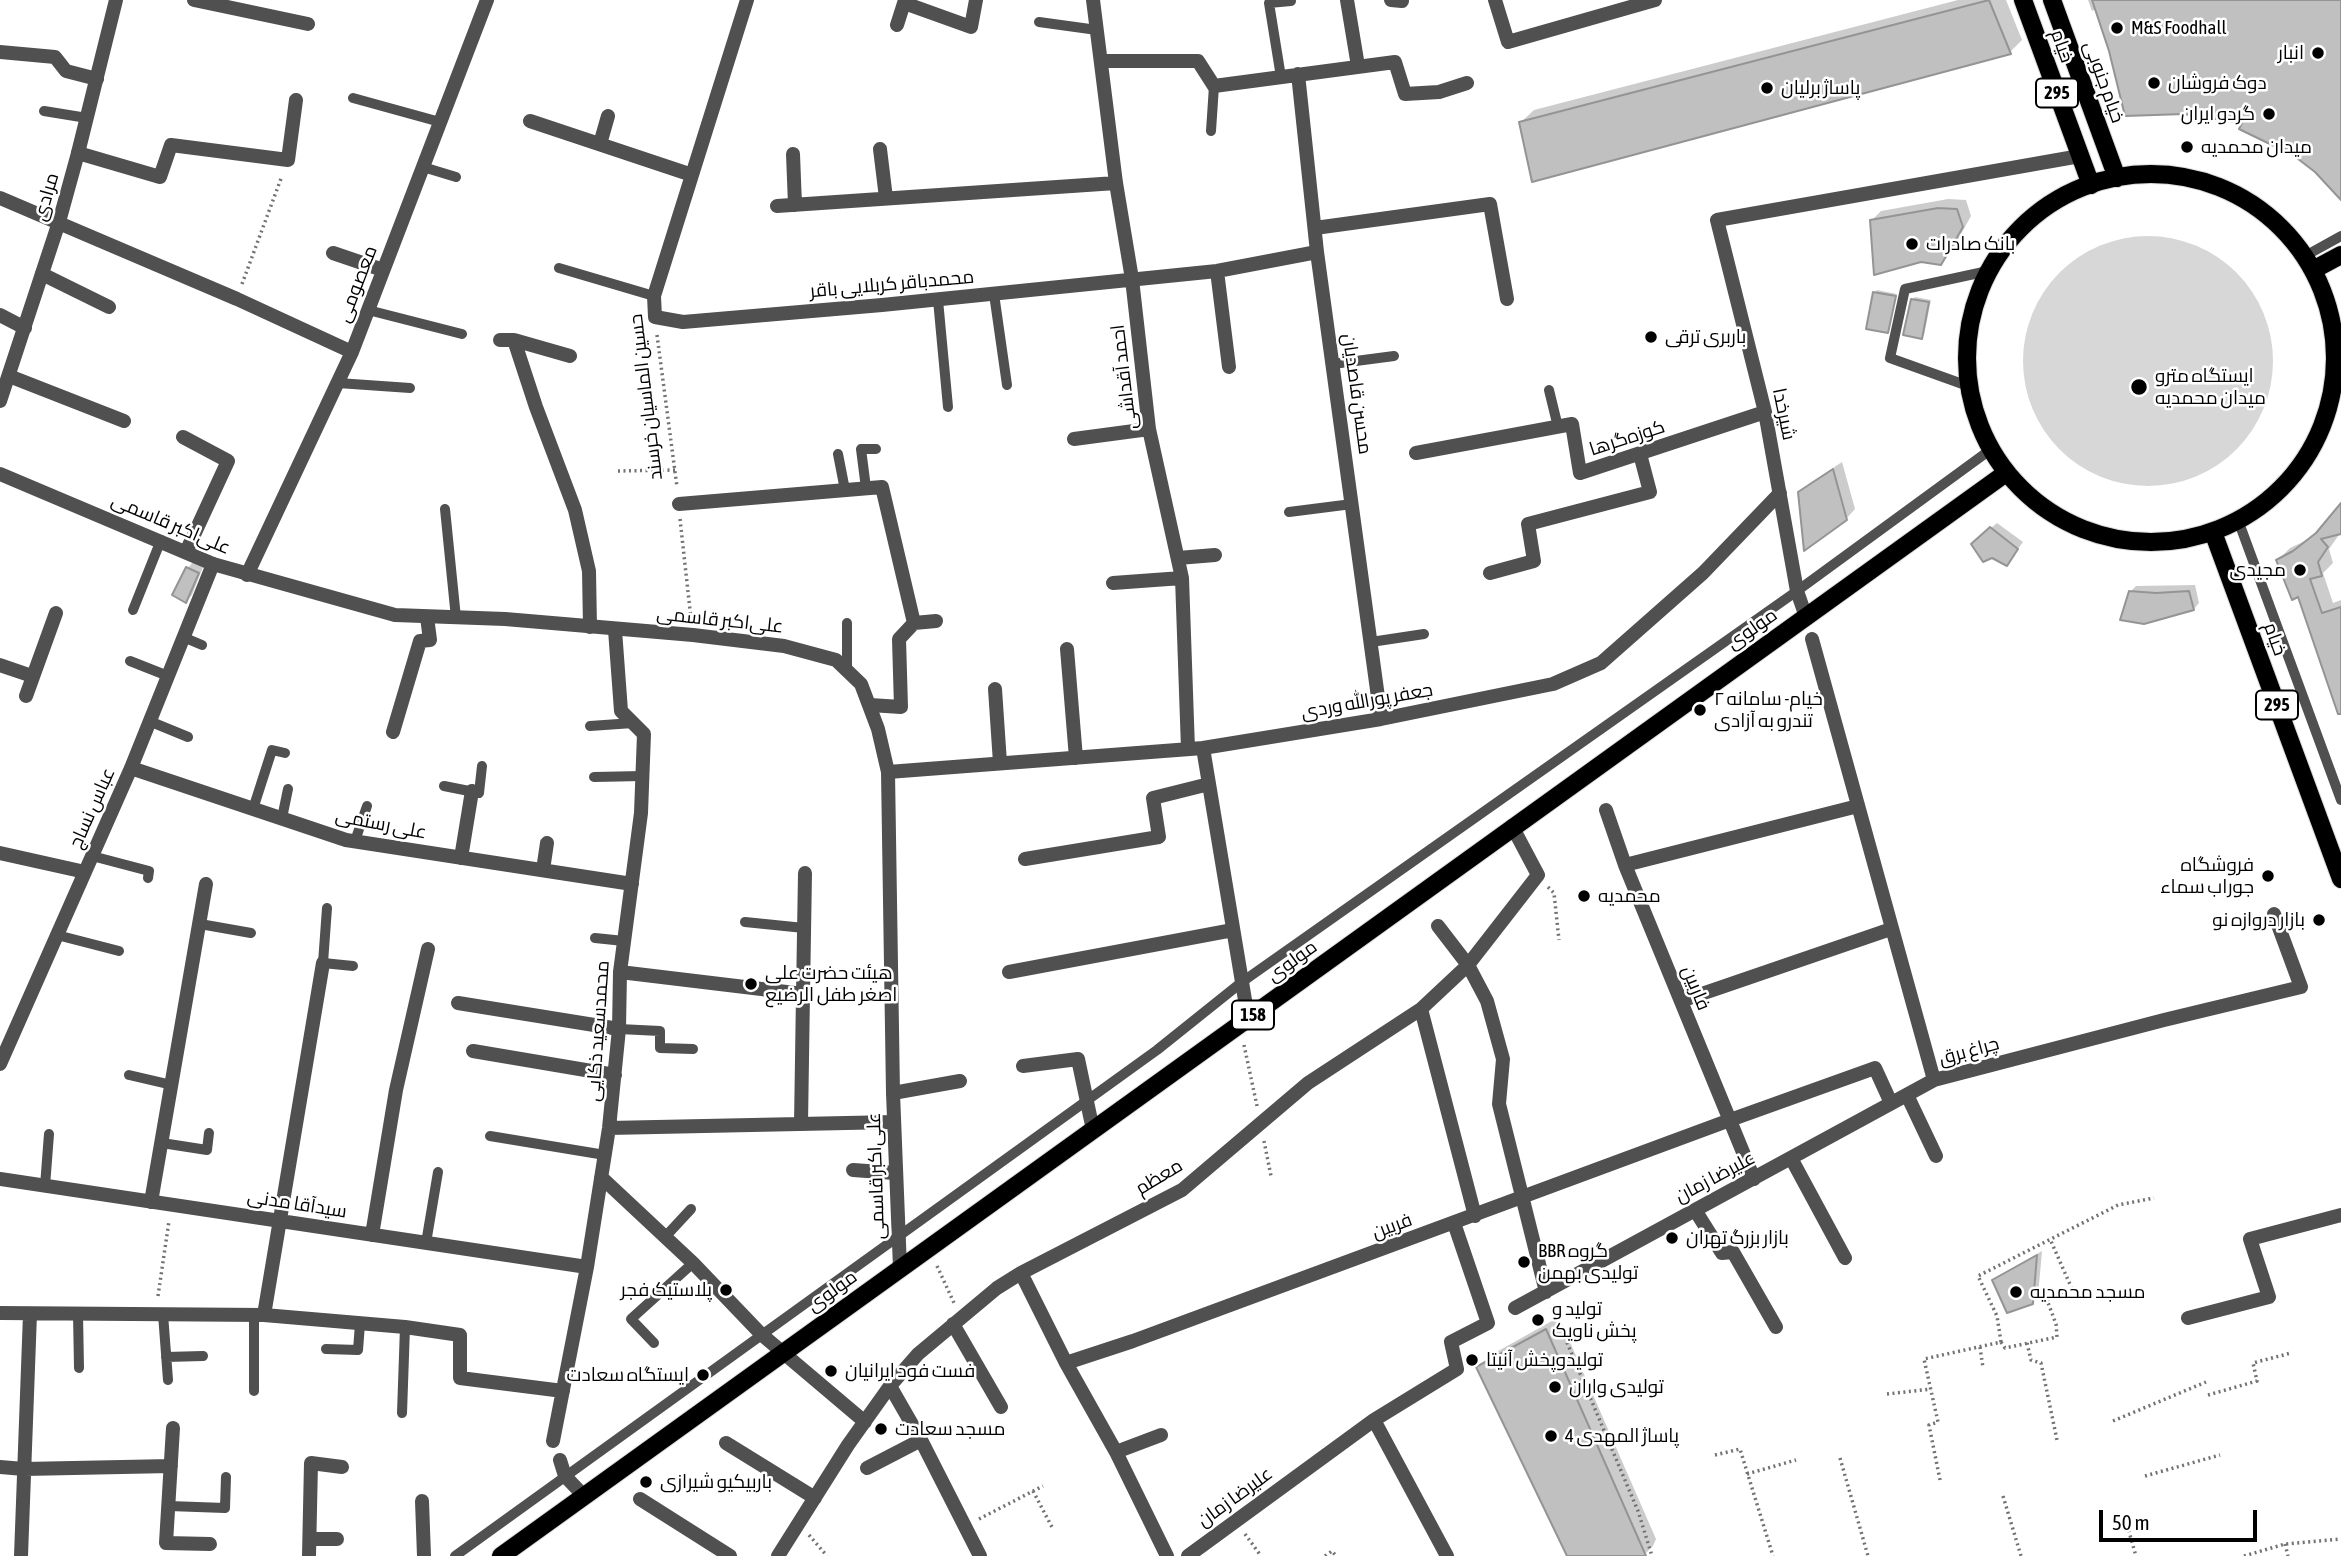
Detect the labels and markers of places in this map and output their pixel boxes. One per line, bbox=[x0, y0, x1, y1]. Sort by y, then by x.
place label: M&S Foodhall bbox=[2131, 17, 2226, 39]
marker: M&S Foodhall bbox=[2109, 20, 2125, 36]
place label: انبار bbox=[2278, 42, 2304, 64]
marker: انبار bbox=[2310, 45, 2326, 61]
place label: دوک فروشان bbox=[2168, 72, 2267, 94]
marker: دوک فروشان bbox=[2146, 75, 2162, 91]
place label: پاساژ برلیان bbox=[1781, 77, 1860, 99]
marker: پاساژ برلیان bbox=[1759, 80, 1775, 96]
place label: گردو ایران bbox=[2181, 103, 2255, 125]
marker: گردو ایران bbox=[2261, 106, 2277, 122]
place label: میدان محمدیه bbox=[2201, 136, 2312, 158]
marker: میدان محمدیه bbox=[2179, 139, 2195, 155]
place label: بانک صادرات bbox=[1926, 233, 2015, 255]
marker: بانک صادرات bbox=[1904, 236, 1920, 252]
place label: باربری ترقی bbox=[1665, 326, 1746, 348]
marker: باربری ترقی bbox=[1643, 329, 1659, 345]
place label: ایستگاه مترو میدان محمدیه bbox=[2155, 365, 2266, 409]
marker: ایستگاه مترو میدان محمدیه bbox=[2129, 377, 2149, 397]
place label: مجیدی bbox=[2230, 559, 2286, 581]
marker: مجیدی bbox=[2292, 562, 2308, 578]
place label: خیام- سامانه ۲ تندرو به آزادی bbox=[1714, 688, 1823, 732]
marker: خیام- سامانه ۲ تندرو به آزادی bbox=[1692, 702, 1708, 718]
place label: فروشگاه جوراب سماء bbox=[2160, 854, 2254, 898]
marker: فروشگاه جوراب سماء bbox=[2260, 868, 2276, 884]
place label: محمدیه bbox=[1598, 885, 1661, 907]
marker: محمدیه bbox=[1576, 888, 1592, 904]
place label: بازار دروازه نو bbox=[2212, 909, 2305, 931]
marker: بازار دروازه نو bbox=[2311, 912, 2327, 928]
place label: هیئت حضرت علی اصغر طفل الرضیع bbox=[765, 962, 897, 1006]
marker: هیئت حضرت علی اصغر طفل الرضیع bbox=[743, 976, 759, 992]
place label: بازار بزرگ تهران bbox=[1686, 1227, 1789, 1249]
marker: بازار بزرگ تهران bbox=[1664, 1230, 1680, 1246]
place label: BBR گروه تولیدی بهمن bbox=[1538, 1240, 1638, 1284]
marker: BBR گروه تولیدی بهمن bbox=[1516, 1254, 1532, 1270]
place label: پلاستیک فجر bbox=[620, 1279, 712, 1301]
place label: مسجد محمدیه bbox=[2030, 1281, 2145, 1303]
marker: پلاستیک فجر bbox=[718, 1282, 734, 1298]
marker: مسجد محمدیه bbox=[2008, 1284, 2024, 1300]
place label: تولید و پخش ناویک bbox=[1552, 1298, 1636, 1342]
marker: تولید و پخش ناویک bbox=[1530, 1312, 1546, 1328]
place label: تولیدوپخش آنیتا bbox=[1486, 1349, 1603, 1371]
marker: تولیدوپخش آنیتا bbox=[1464, 1352, 1480, 1368]
place label: فست فود ایرانیان bbox=[845, 1360, 975, 1382]
marker: فست فود ایرانیان bbox=[823, 1363, 839, 1379]
place label: ایستگاه سعادت bbox=[567, 1364, 689, 1386]
marker: ایستگاه سعادت bbox=[695, 1367, 711, 1383]
place label: تولیدی واران bbox=[1569, 1376, 1664, 1398]
marker: تولیدی واران bbox=[1547, 1379, 1563, 1395]
place label: مسجد سعادت bbox=[895, 1418, 1005, 1440]
marker: مسجد سعادت bbox=[873, 1421, 889, 1437]
place label: پاساژ المهدی 4 bbox=[1565, 1425, 1679, 1447]
marker: پاساژ المهدی 4 bbox=[1543, 1428, 1559, 1444]
place label: باربیکیو شیرازی bbox=[660, 1471, 772, 1493]
marker: باربیکیو شیرازی bbox=[638, 1474, 654, 1490]

